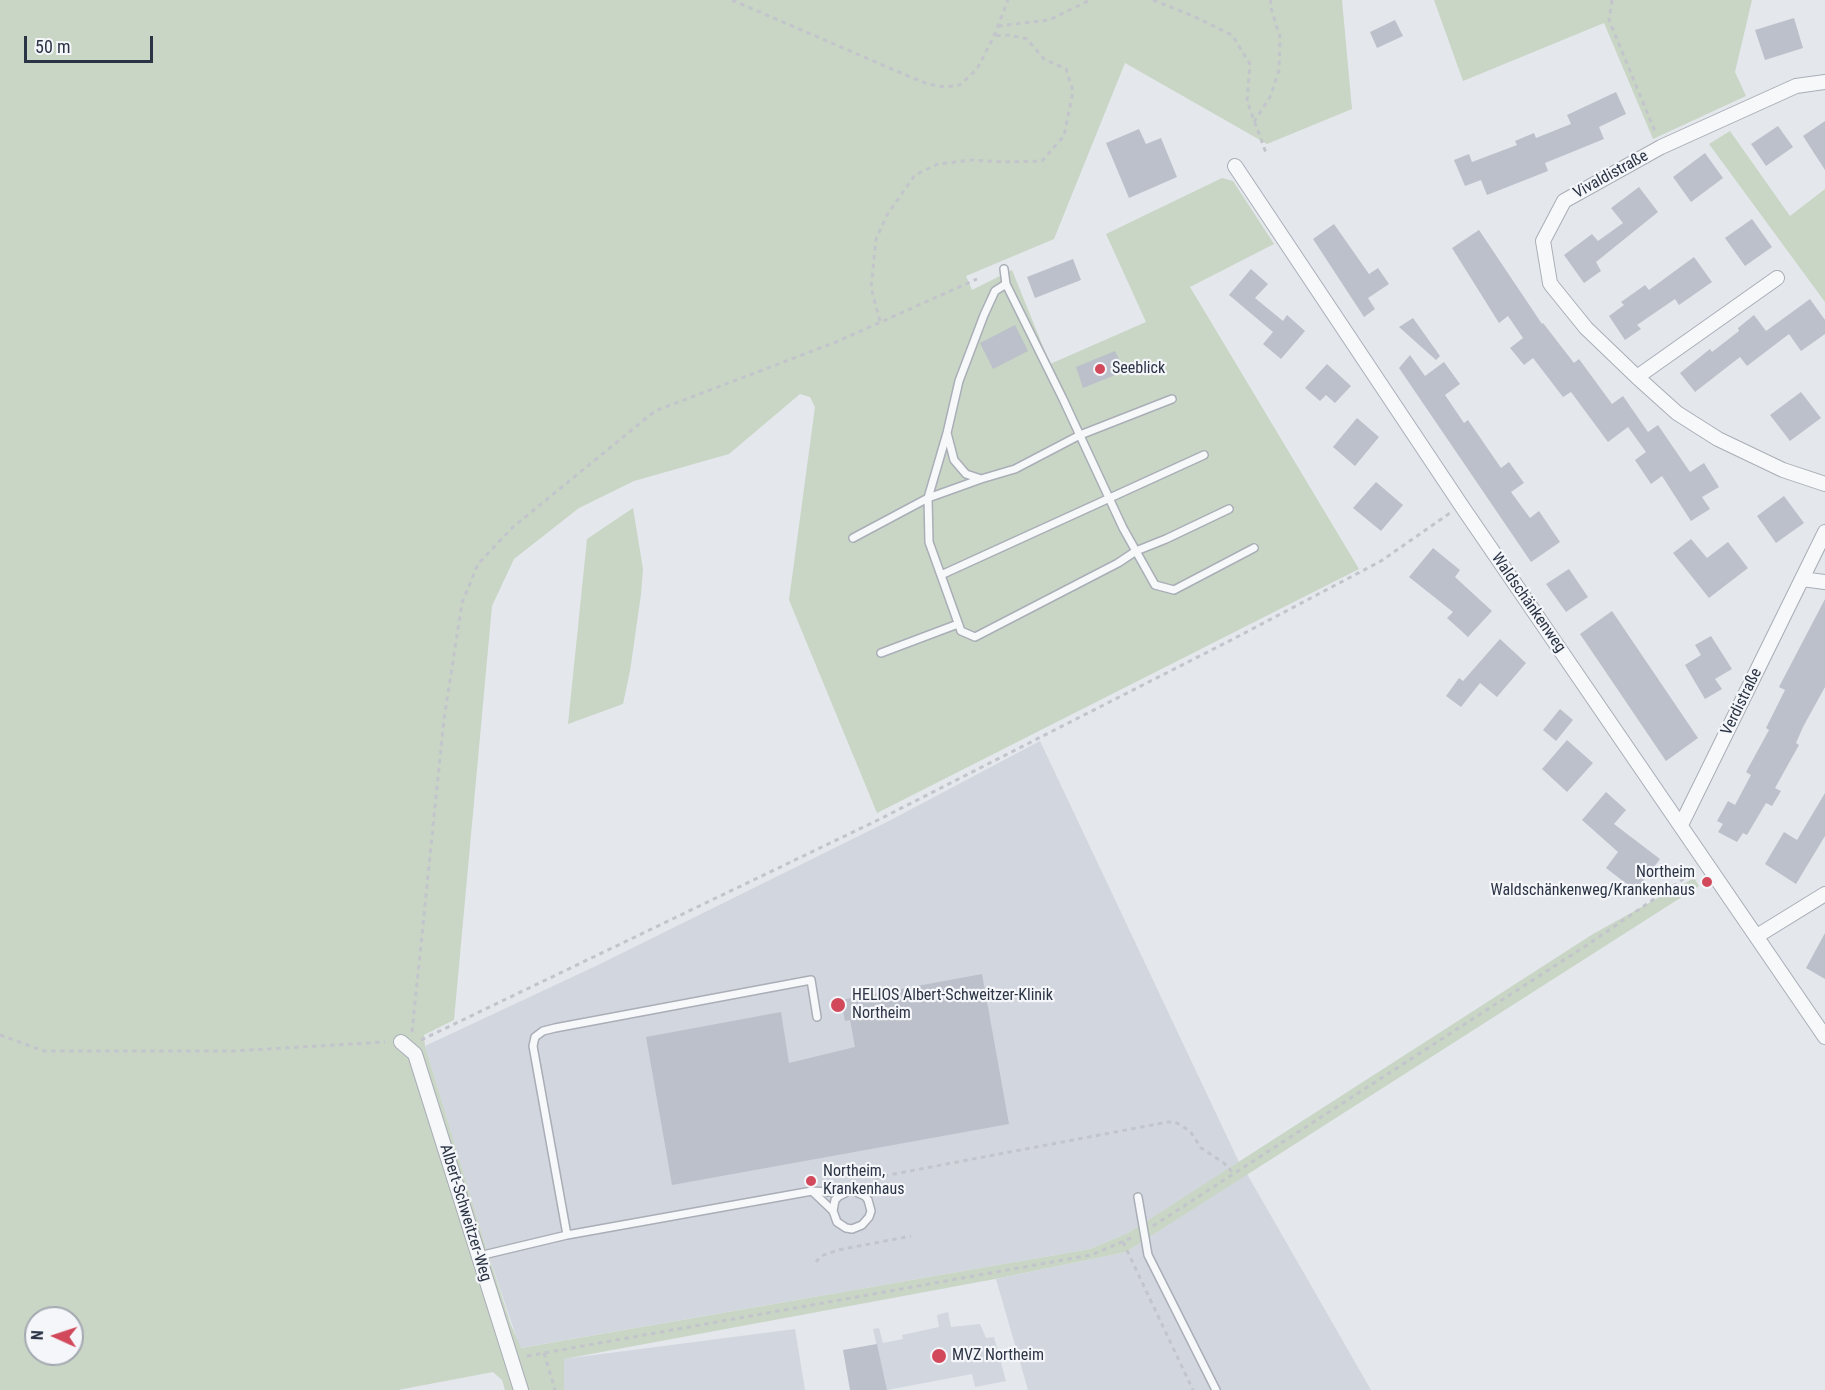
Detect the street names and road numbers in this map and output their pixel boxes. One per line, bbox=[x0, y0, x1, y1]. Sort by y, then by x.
street label: Vivaldistraße bbox=[1570, 147, 1652, 203]
street label: Waldschänkenweg bbox=[1487, 550, 1569, 656]
street label: Verdistraße bbox=[1717, 665, 1767, 739]
street label: Albert-Schweitzer-Weg bbox=[435, 1142, 495, 1284]

